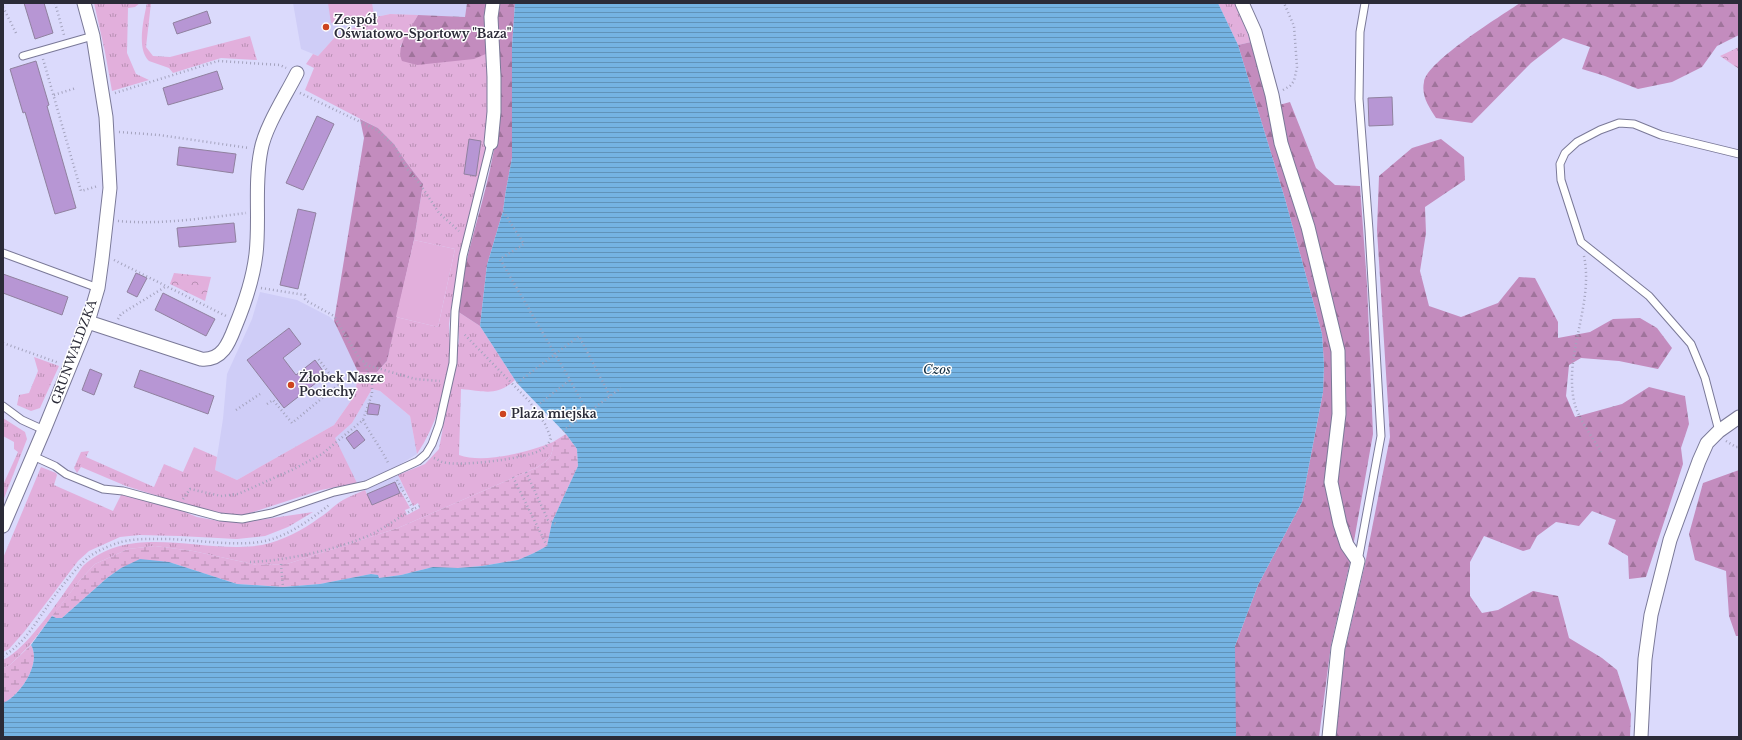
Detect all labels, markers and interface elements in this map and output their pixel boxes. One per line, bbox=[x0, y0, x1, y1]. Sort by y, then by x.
place label: Zespół Oświatowo-Sportowy "Baza" bbox=[334, 12, 512, 41]
marker: Zespół Oświatowo-Sportowy "Baza" bbox=[321, 22, 331, 32]
street label: GRUNWALDZKA bbox=[48, 297, 100, 406]
water label: Czos bbox=[923, 361, 951, 378]
place label: Żłobek Nasze Pociechy bbox=[299, 369, 384, 399]
marker: Żłobek Nasze Pociechy bbox=[286, 380, 296, 390]
place label: Plaża miejska bbox=[511, 406, 597, 421]
marker: Plaża miejska bbox=[498, 409, 508, 419]

